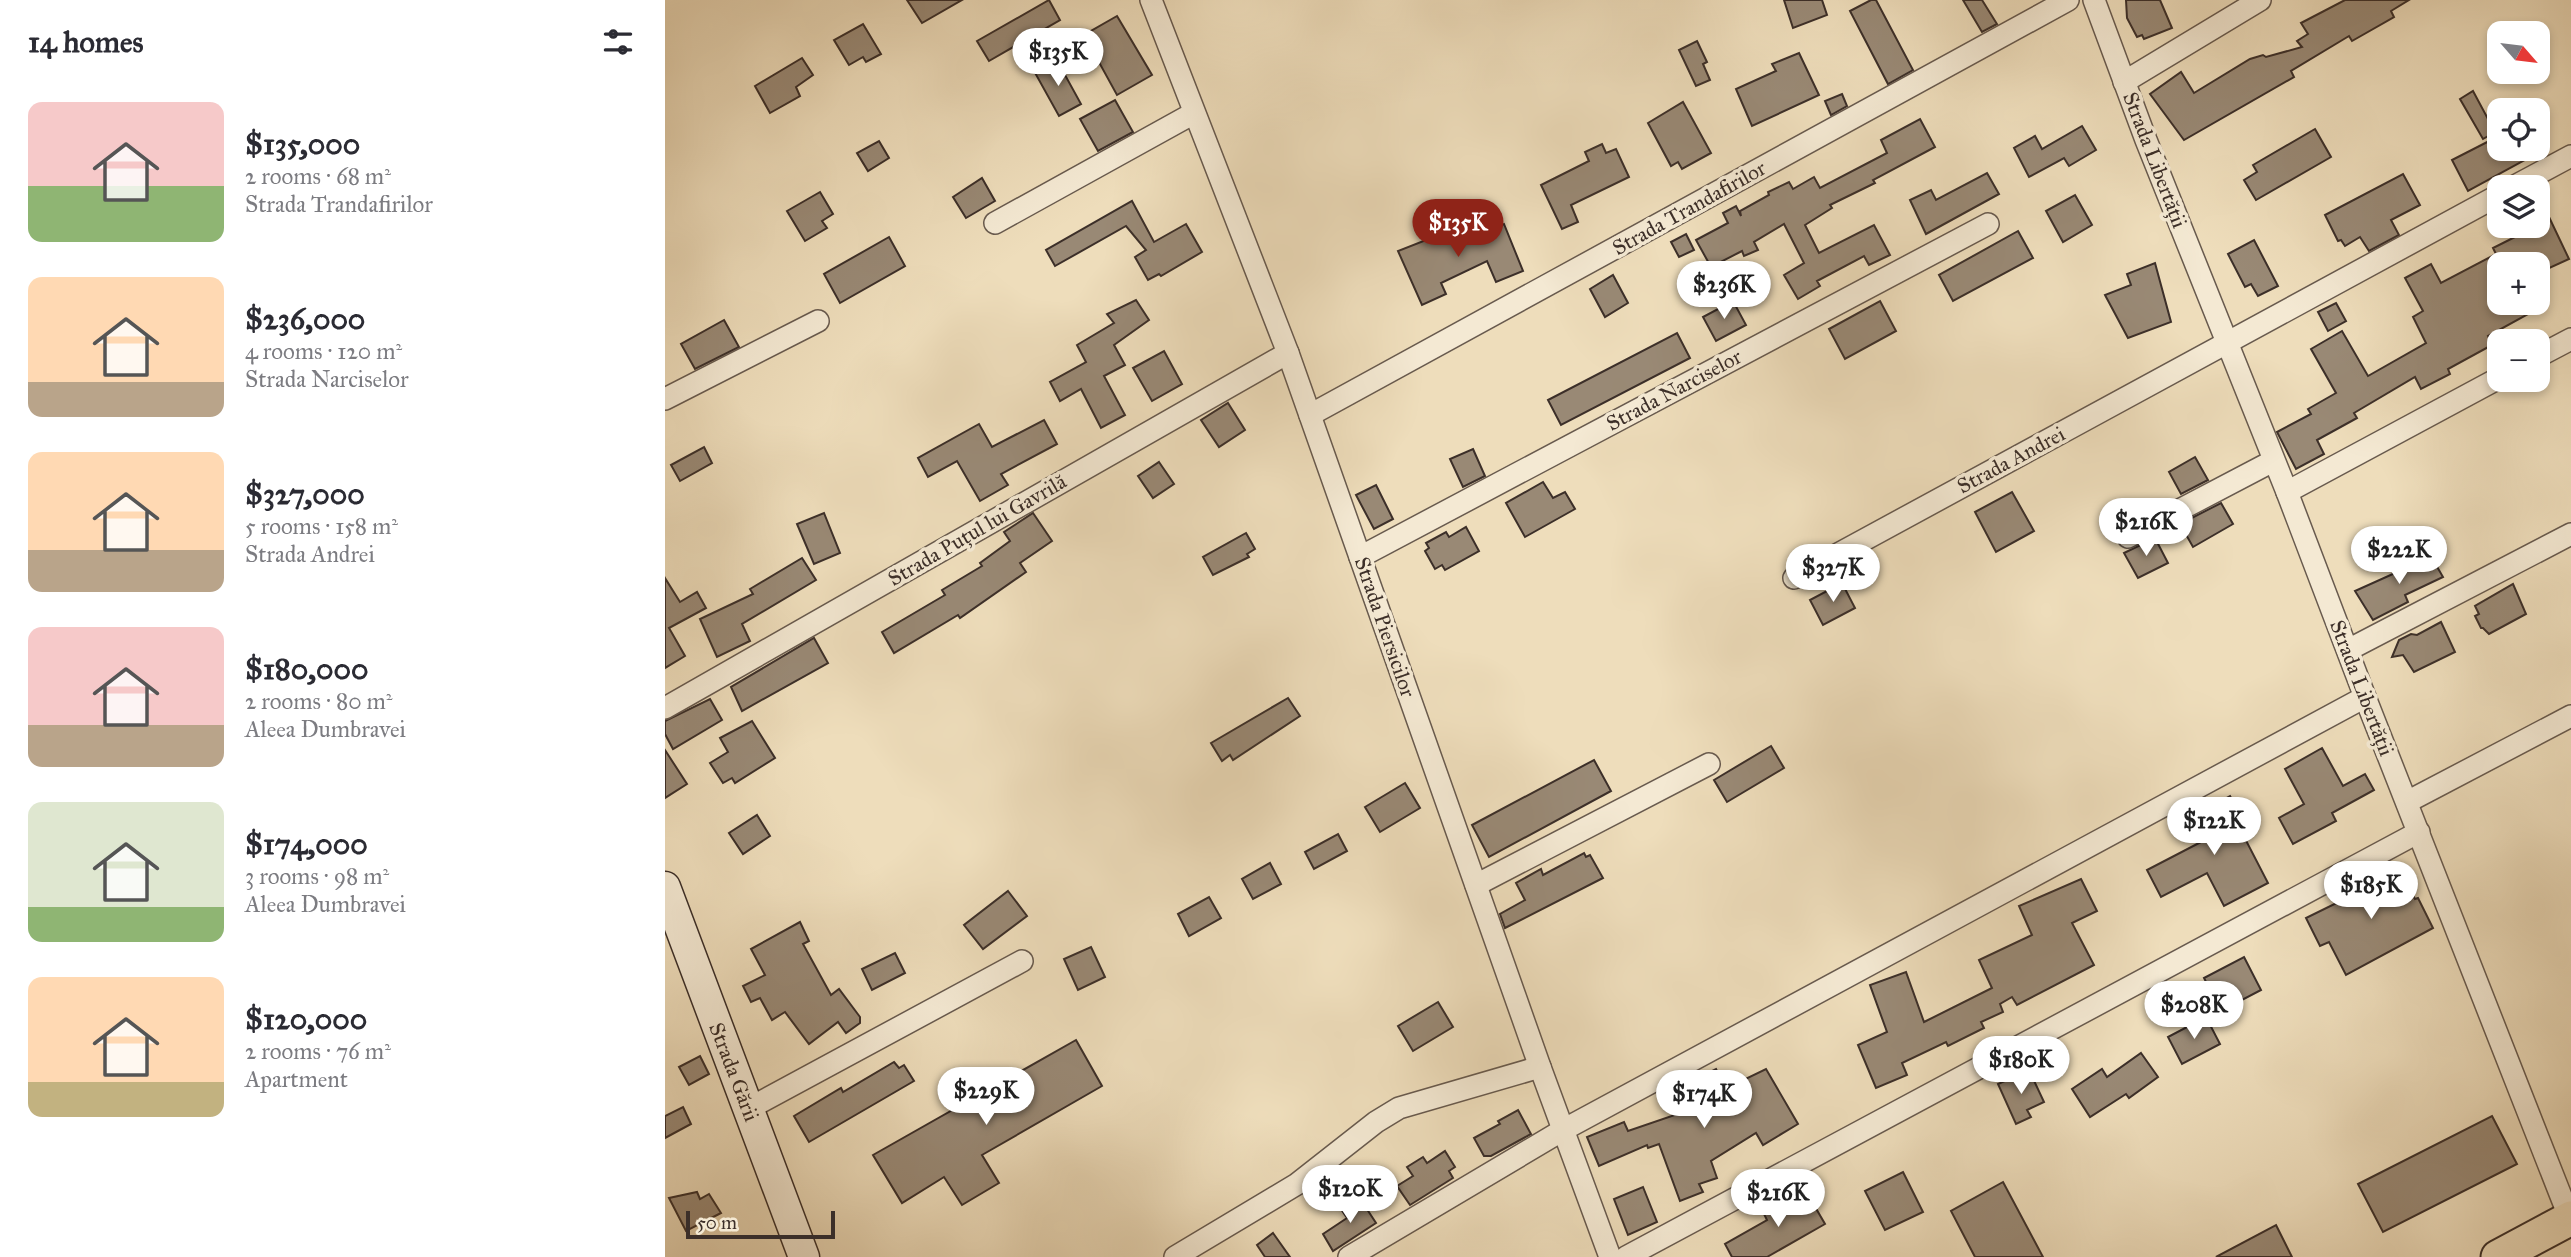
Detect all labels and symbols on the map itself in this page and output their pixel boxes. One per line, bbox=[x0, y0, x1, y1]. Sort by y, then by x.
north arrow bbox=[2487, 21, 2550, 84]
pin: $135K bbox=[1009, 28, 1107, 88]
street label: Strada Libertății bbox=[2117, 88, 2193, 232]
street label: Strada Trandafirilor bbox=[1608, 155, 1770, 261]
pin: $135K bbox=[1409, 200, 1507, 259]
pin: $236K bbox=[1675, 262, 1773, 321]
street label: Strada Narciselor bbox=[1602, 343, 1746, 437]
street label: Strada Andrei bbox=[1953, 421, 2070, 499]
street label: Strada Puțul lui Gavrilă bbox=[883, 468, 1071, 592]
pin: $216K bbox=[2097, 498, 2195, 558]
pin: $222K bbox=[2350, 526, 2448, 586]
pin: $327K bbox=[1784, 544, 1882, 604]
street label: Strada Piersicilor bbox=[1349, 553, 1421, 701]
street label: Strada Libertății bbox=[2324, 616, 2400, 760]
pin: $122K bbox=[2165, 798, 2263, 857]
pin: $185K bbox=[2322, 862, 2420, 921]
pin: $208K bbox=[2145, 982, 2243, 1041]
street label: Strada Gării bbox=[703, 1019, 765, 1125]
pin: $180K bbox=[1972, 1036, 2070, 1096]
pin: $229K bbox=[937, 1068, 1035, 1127]
pin: $174K bbox=[1655, 1070, 1753, 1130]
pin: $120K bbox=[1301, 1166, 1399, 1225]
pin: $216K bbox=[1729, 1170, 1827, 1229]
scale bar bbox=[686, 1208, 835, 1240]

